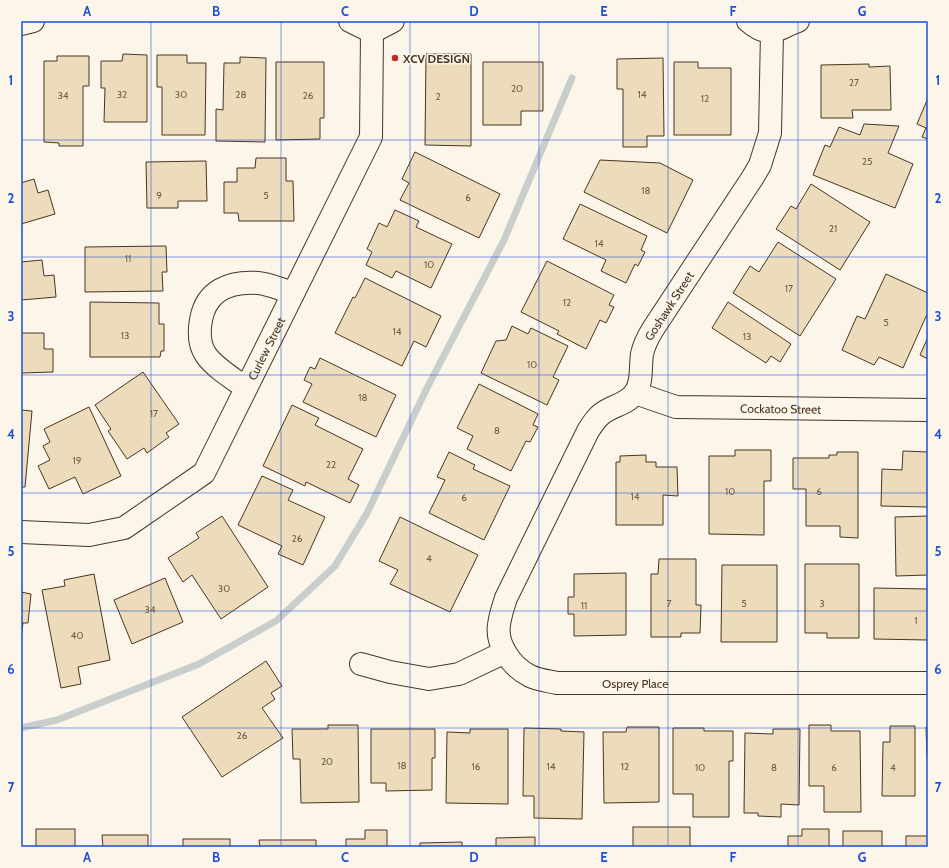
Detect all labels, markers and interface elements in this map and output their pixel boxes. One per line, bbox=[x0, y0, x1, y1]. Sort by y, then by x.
text: A bbox=[83, 3, 92, 19]
text: B bbox=[212, 3, 220, 19]
text: C bbox=[341, 3, 349, 19]
text: D bbox=[469, 3, 479, 19]
text: E bbox=[600, 3, 608, 19]
text: F bbox=[730, 3, 737, 19]
text: G bbox=[858, 3, 867, 19]
place label: XCV DESIGN bbox=[402, 51, 470, 66]
marker: XCV DESIGN bbox=[390, 53, 400, 63]
text: 1 bbox=[9, 72, 13, 88]
text: 1 bbox=[936, 72, 940, 88]
house number: 27 bbox=[849, 76, 859, 89]
house number: 20 bbox=[511, 82, 523, 95]
house number: 32 bbox=[117, 88, 127, 101]
house number: 30 bbox=[175, 88, 187, 101]
house number: 28 bbox=[235, 88, 247, 101]
house number: 14 bbox=[637, 88, 647, 101]
house number: 34 bbox=[57, 89, 69, 102]
house number: 26 bbox=[303, 89, 314, 102]
house number: 2 bbox=[435, 90, 441, 103]
house number: 12 bbox=[701, 92, 709, 105]
house number: 25 bbox=[862, 155, 872, 168]
house number: 18 bbox=[641, 184, 651, 197]
house number: 9 bbox=[156, 189, 162, 202]
house number: 5 bbox=[263, 189, 269, 202]
text: 2 bbox=[8, 190, 15, 206]
text: 2 bbox=[935, 190, 942, 206]
house number: 6 bbox=[465, 191, 471, 204]
house number: 21 bbox=[829, 222, 837, 235]
house number: 14 bbox=[594, 237, 604, 250]
house number: 11 bbox=[125, 252, 131, 265]
house number: 10 bbox=[424, 258, 434, 271]
street label: Goshawk Street bbox=[641, 269, 697, 343]
house number: 17 bbox=[785, 282, 793, 295]
house number: 12 bbox=[563, 296, 571, 309]
text: 3 bbox=[7, 308, 15, 324]
text: 3 bbox=[934, 308, 942, 324]
street label: Curlew Street bbox=[244, 314, 288, 382]
house number: 5 bbox=[883, 316, 889, 329]
house number: 14 bbox=[392, 325, 402, 338]
house number: 13 bbox=[121, 329, 129, 342]
house number: 13 bbox=[743, 330, 751, 343]
house number: 10 bbox=[527, 358, 537, 371]
house number: 18 bbox=[358, 391, 368, 404]
street label: Cockatoo Street bbox=[740, 400, 821, 416]
house number: 17 bbox=[150, 407, 158, 420]
house number: 8 bbox=[494, 424, 500, 437]
text: 4 bbox=[7, 426, 15, 442]
text: 4 bbox=[934, 426, 942, 442]
house number: 19 bbox=[73, 454, 82, 467]
house number: 22 bbox=[326, 458, 336, 471]
house number: 10 bbox=[725, 485, 735, 498]
house number: 6 bbox=[816, 485, 822, 498]
house number: 14 bbox=[630, 490, 640, 503]
house number: 6 bbox=[461, 491, 467, 504]
house number: 26 bbox=[292, 532, 303, 545]
text: 5 bbox=[8, 543, 15, 559]
text: 5 bbox=[935, 543, 942, 559]
house number: 4 bbox=[426, 552, 432, 565]
house number: 30 bbox=[218, 582, 230, 595]
house number: 7 bbox=[666, 597, 672, 610]
house number: 5 bbox=[741, 597, 747, 610]
house number: 3 bbox=[819, 597, 825, 610]
house number: 11 bbox=[581, 599, 587, 612]
house number: 34 bbox=[144, 603, 156, 616]
house number: 1 bbox=[914, 614, 918, 627]
house number: 40 bbox=[71, 629, 83, 642]
text: 6 bbox=[7, 661, 15, 677]
text: 6 bbox=[934, 661, 942, 677]
street label: Osprey Place bbox=[602, 676, 668, 691]
house number: 26 bbox=[237, 729, 248, 742]
house number: 20 bbox=[321, 755, 333, 768]
house number: 18 bbox=[397, 759, 407, 772]
house number: 16 bbox=[472, 760, 481, 773]
house number: 14 bbox=[546, 760, 556, 773]
house number: 12 bbox=[621, 760, 629, 773]
house number: 10 bbox=[695, 761, 705, 774]
house number: 8 bbox=[771, 761, 777, 774]
house number: 6 bbox=[831, 761, 837, 774]
house number: 4 bbox=[890, 761, 896, 774]
text: 7 bbox=[8, 779, 15, 795]
text: 7 bbox=[935, 779, 942, 795]
text: A bbox=[83, 849, 92, 865]
text: B bbox=[212, 849, 220, 865]
text: C bbox=[341, 849, 349, 865]
text: D bbox=[469, 849, 479, 865]
text: E bbox=[600, 849, 608, 865]
text: F bbox=[730, 849, 737, 865]
text: G bbox=[858, 849, 867, 865]

